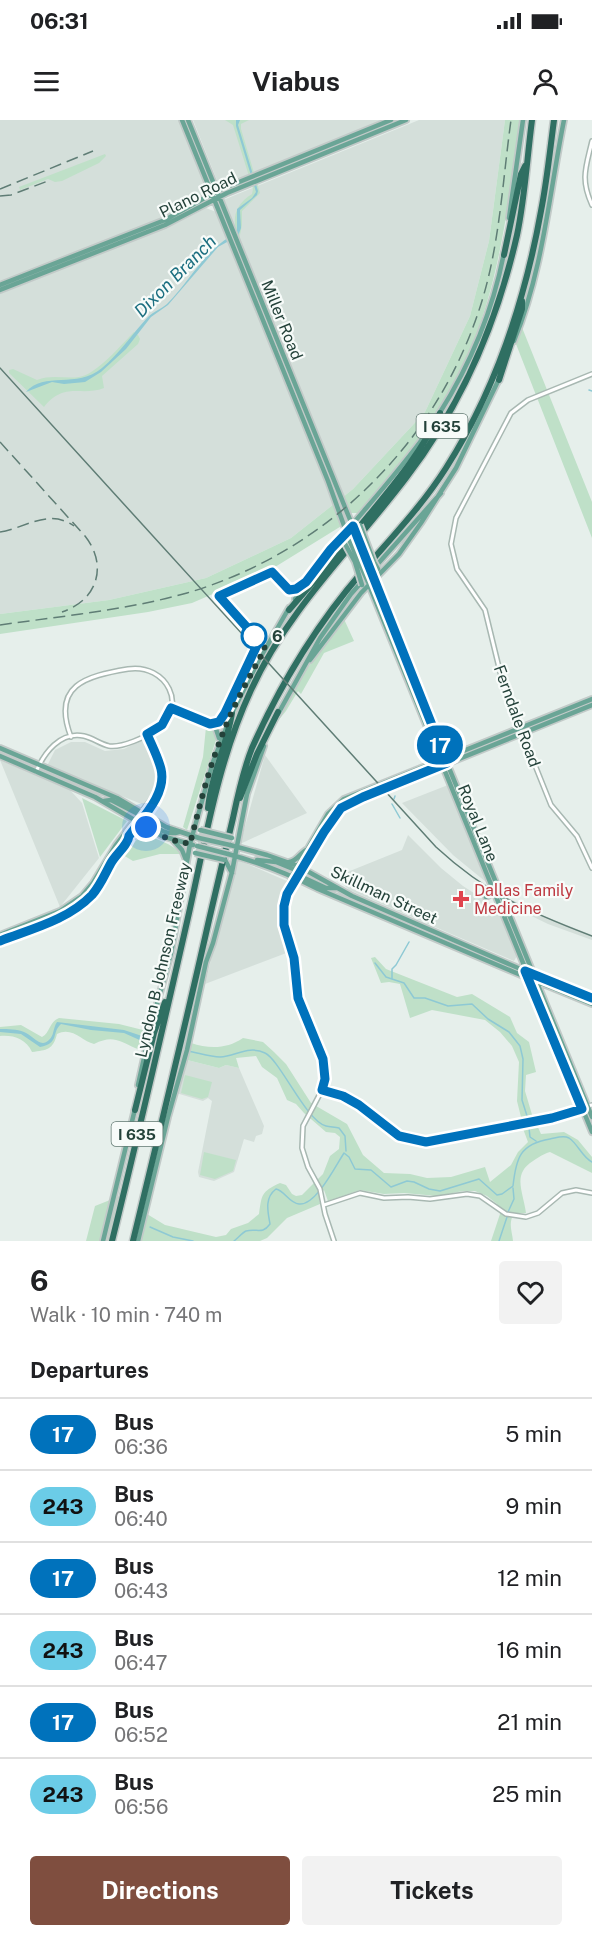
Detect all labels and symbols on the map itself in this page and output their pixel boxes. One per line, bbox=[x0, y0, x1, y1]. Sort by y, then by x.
street label: Plano Road bbox=[156, 168, 240, 222]
water label: Dixon Branch bbox=[130, 231, 220, 321]
street label: Miller Road bbox=[257, 277, 307, 363]
road number: I 635 bbox=[416, 414, 468, 438]
marker: 6 bbox=[241, 623, 267, 649]
place label: 6 bbox=[272, 627, 283, 646]
street label: Ferndale Road bbox=[490, 662, 544, 770]
line badge: 17 bbox=[413, 726, 467, 764]
street label: Royal Lane bbox=[454, 782, 502, 864]
your location bbox=[131, 812, 161, 842]
street label: Lyndon B Johnson Freeway bbox=[131, 860, 195, 1059]
street label: Skillman Street bbox=[328, 862, 440, 928]
place label: Dallas Family Medicine bbox=[474, 881, 574, 918]
marker: Dallas Family Medicine bbox=[452, 890, 470, 908]
road number: I 635 bbox=[112, 1122, 162, 1146]

